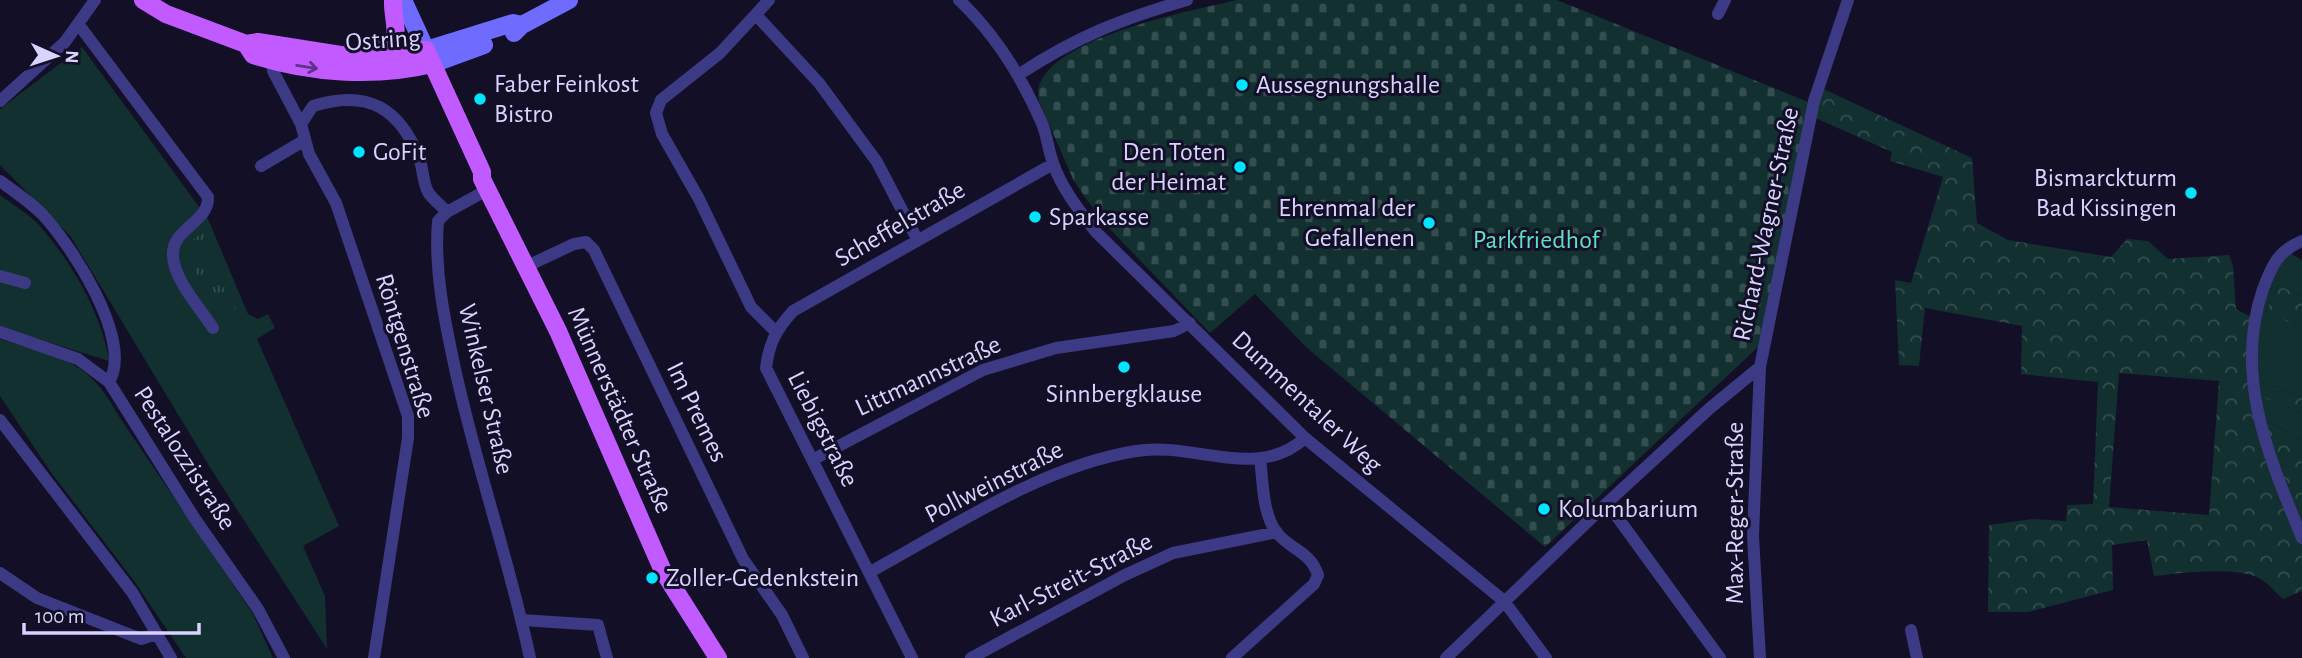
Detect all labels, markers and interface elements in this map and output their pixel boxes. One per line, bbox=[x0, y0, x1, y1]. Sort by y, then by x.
north arrow bbox=[21, 21, 91, 91]
street label: Ostring bbox=[345, 24, 422, 56]
text: N bbox=[62, 50, 81, 64]
one-way arrow bbox=[295, 61, 317, 74]
place label: Faber Feinkost Bistro bbox=[494, 71, 639, 127]
place label: Aussegnungshalle bbox=[1256, 72, 1440, 98]
marker: Aussegnungshalle bbox=[1234, 77, 1250, 93]
marker: Faber Feinkost Bistro bbox=[472, 91, 488, 107]
street label: Richard-Wagner-Straße bbox=[1729, 105, 1803, 343]
place label: GoFit bbox=[373, 139, 426, 165]
place label: Den Toten der Heimat bbox=[1111, 139, 1226, 195]
marker: GoFit bbox=[351, 144, 367, 160]
marker: Den Toten der Heimat bbox=[1232, 159, 1248, 175]
place label: Bismarckturm Bad Kissingen bbox=[2034, 165, 2177, 221]
street label: Scheffelstraße bbox=[831, 176, 969, 272]
marker: Bismarckturm Bad Kissingen bbox=[2183, 185, 2199, 201]
place label: Ehrenmal der Gefallenen bbox=[1278, 195, 1416, 251]
place label: Sparkasse bbox=[1049, 204, 1149, 230]
marker: Sparkasse bbox=[1027, 209, 1043, 225]
marker: Ehrenmal der Gefallenen bbox=[1421, 215, 1437, 231]
park label: Parkfriedhof bbox=[1473, 227, 1601, 253]
street label: Röntgenstraße bbox=[371, 271, 439, 421]
street label: Winkelser Straße bbox=[454, 301, 518, 477]
street label: Münnerstädter Straße bbox=[563, 303, 677, 517]
street label: Dummentaler Weg bbox=[1227, 326, 1387, 478]
street label: Littmannstraße bbox=[851, 331, 1005, 421]
street label: Im Premes bbox=[662, 358, 732, 466]
marker: Sinnbergklause bbox=[1116, 359, 1132, 375]
street label: Liebigstraße bbox=[783, 367, 863, 491]
place label: Sinnbergklause bbox=[1046, 381, 1202, 407]
street label: Pestalozzistraße bbox=[129, 382, 241, 534]
street label: Max-Reger-Straße bbox=[1722, 422, 1748, 604]
street label: Pollweinstraße bbox=[921, 436, 1067, 528]
place label: Kolumbarium bbox=[1558, 496, 1698, 522]
marker: Kolumbarium bbox=[1536, 501, 1552, 517]
street label: Karl-Streit-Straße bbox=[985, 528, 1157, 632]
place label: Zoller-Gedenkstein bbox=[666, 565, 859, 591]
marker: Zoller-Gedenkstein bbox=[644, 570, 660, 586]
scale bar bbox=[24, 592, 200, 636]
text: 100 m bbox=[35, 606, 85, 627]

